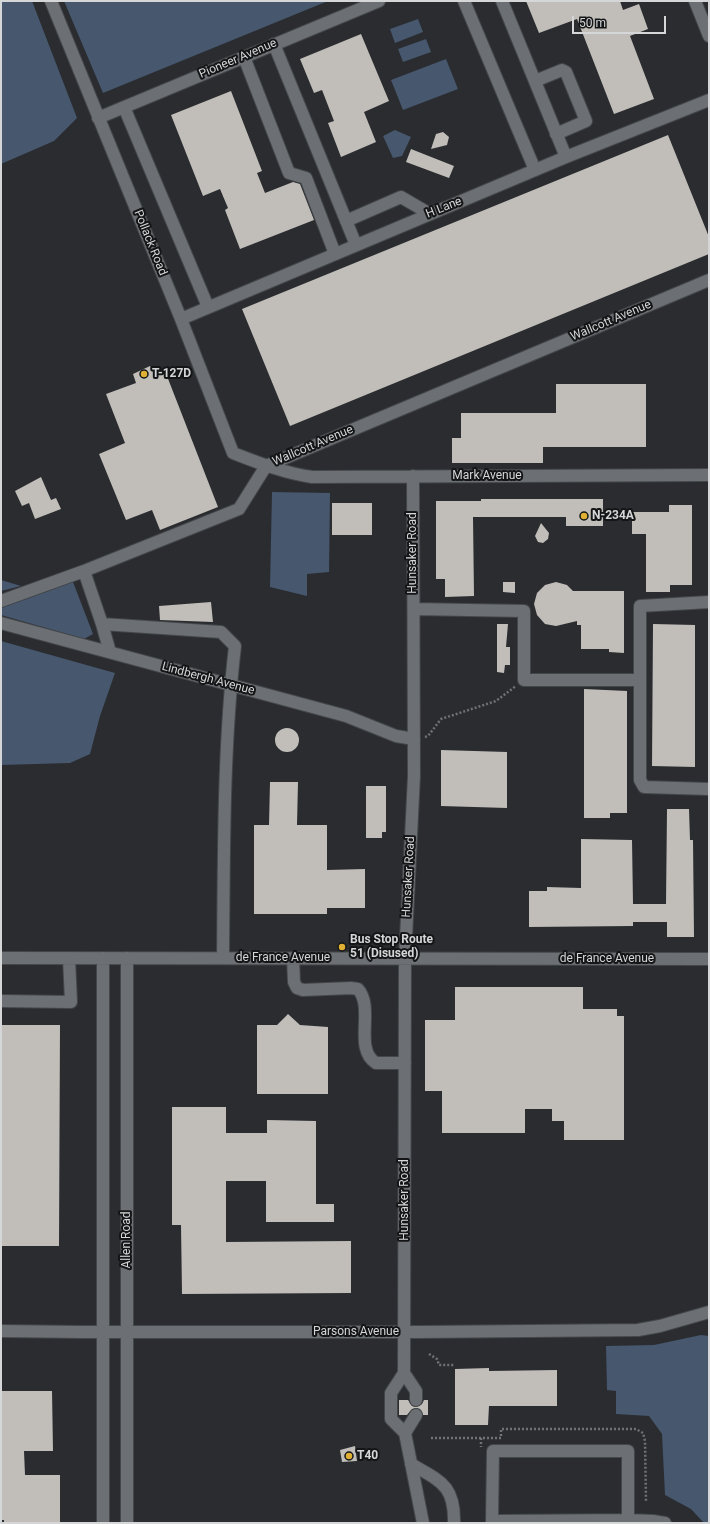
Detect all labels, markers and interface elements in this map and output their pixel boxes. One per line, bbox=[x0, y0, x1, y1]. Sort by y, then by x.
scale bar bbox=[574, 8, 668, 34]
text: 50 m bbox=[579, 16, 606, 30]
street label: Pioneer Avenue bbox=[197, 36, 279, 82]
street label: H Lane bbox=[424, 194, 464, 222]
street label: Pollack Road bbox=[130, 208, 170, 278]
street label: Wallcott Avenue bbox=[569, 298, 653, 344]
place label: T-127D bbox=[152, 367, 191, 381]
marker: T-127D bbox=[139, 369, 149, 379]
street label: Wallcott Avenue bbox=[271, 423, 355, 469]
street label: Mark Avenue bbox=[452, 469, 522, 483]
place label: N-234A bbox=[592, 509, 634, 523]
marker: N-234A bbox=[579, 511, 589, 521]
street label: Hunsaker Road bbox=[406, 512, 420, 594]
street label: Lindbergh Avenue bbox=[160, 660, 256, 698]
street label: Hunsaker Road bbox=[400, 836, 418, 918]
place label: Bus Stop Route 51 (Disused) bbox=[350, 933, 433, 961]
marker: Bus Stop Route 51 (Disused) bbox=[337, 942, 347, 952]
street label: de France Avenue bbox=[236, 951, 330, 965]
street label: de France Avenue bbox=[560, 952, 654, 966]
street label: Hunsaker Road bbox=[398, 1159, 412, 1241]
street label: Allen Road bbox=[120, 1211, 134, 1269]
street label: Parsons Avenue bbox=[313, 1325, 399, 1339]
place label: T40 bbox=[357, 1449, 378, 1463]
marker: T40 bbox=[344, 1451, 354, 1461]

